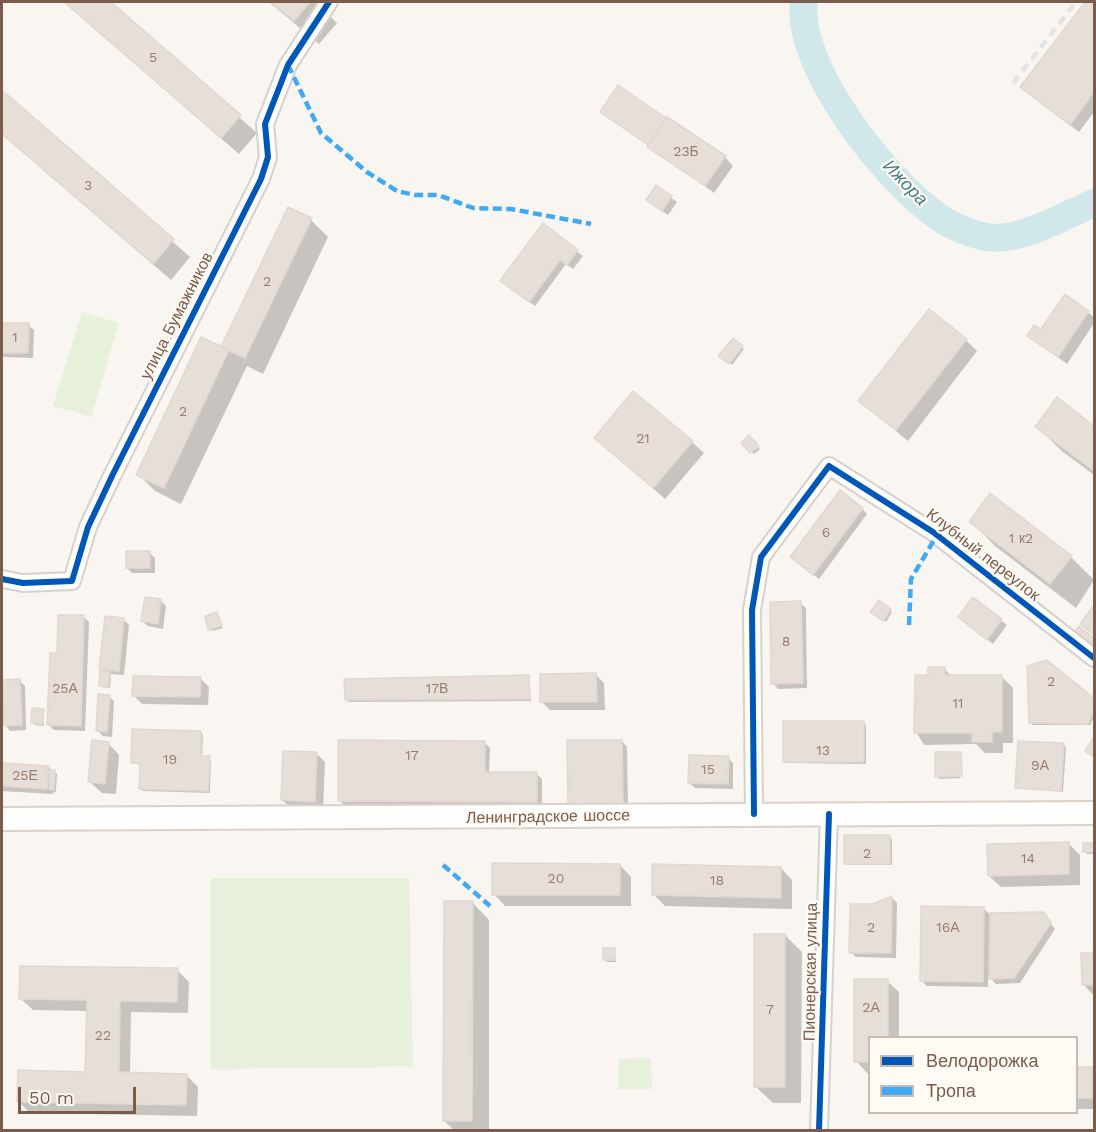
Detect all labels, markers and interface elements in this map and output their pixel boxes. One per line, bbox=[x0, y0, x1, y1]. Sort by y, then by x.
house number: 5 bbox=[149, 50, 157, 66]
house number: 23Б bbox=[673, 144, 699, 160]
water label: Ижора bbox=[878, 156, 932, 210]
house number: 3 bbox=[84, 178, 92, 194]
street label: улица Бумажников bbox=[137, 249, 217, 383]
house number: 2 bbox=[263, 274, 271, 290]
house number: 1 bbox=[12, 330, 18, 346]
house number: 2 bbox=[179, 404, 187, 420]
house number: 21 bbox=[636, 431, 650, 447]
street label: Клубный переулок bbox=[922, 505, 1044, 605]
house number: 6 bbox=[822, 525, 830, 541]
house number: 1 к2 bbox=[1009, 531, 1033, 547]
house number: 8 bbox=[782, 634, 790, 650]
house number: 2 bbox=[1047, 674, 1055, 690]
house number: 25А bbox=[52, 681, 78, 697]
house number: 17В bbox=[426, 681, 448, 697]
house number: 11 bbox=[953, 696, 963, 712]
house number: 13 bbox=[816, 743, 830, 759]
house number: 17 bbox=[405, 748, 419, 764]
house number: 19 bbox=[163, 752, 177, 768]
house number: 9А bbox=[1031, 758, 1049, 774]
house number: 15 bbox=[701, 762, 715, 778]
house number: 25Е bbox=[12, 768, 38, 784]
street label: Ленинградское шоссе bbox=[466, 806, 630, 828]
house number: 2 bbox=[863, 846, 871, 862]
house number: 14 bbox=[1021, 851, 1035, 867]
house number: 20 bbox=[548, 871, 564, 887]
house number: 18 bbox=[710, 873, 724, 889]
street label: Пионерская улица bbox=[800, 903, 822, 1041]
house number: 2 bbox=[867, 920, 875, 936]
house number: 16А bbox=[936, 920, 960, 936]
house number: 2А bbox=[862, 1000, 880, 1016]
house number: 7 bbox=[766, 1002, 774, 1018]
house number: 22 bbox=[95, 1028, 111, 1044]
legend bbox=[868, 1036, 1078, 1114]
text: Велодорожка bbox=[926, 1050, 1038, 1071]
scale bar bbox=[21, 1075, 140, 1113]
text: Тропа bbox=[926, 1080, 976, 1101]
text: 50 m bbox=[29, 1087, 74, 1108]

